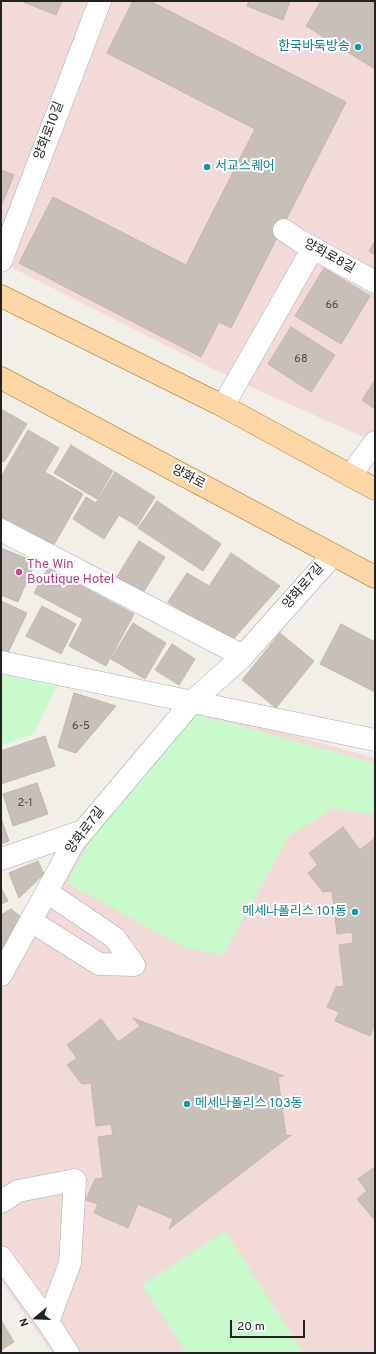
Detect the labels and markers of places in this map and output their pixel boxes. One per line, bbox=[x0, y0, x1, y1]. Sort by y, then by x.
place label: 한국바둑방송 bbox=[278, 39, 350, 55]
marker: 한국바둑방송 bbox=[353, 42, 363, 52]
place label: 서교스퀘어 bbox=[215, 159, 275, 175]
marker: 서교스퀘어 bbox=[202, 162, 212, 172]
place label: The Win Boutique Hotel bbox=[27, 557, 114, 588]
marker: The Win Boutique Hotel bbox=[14, 567, 24, 577]
place label: 메세나폴리스 101동 bbox=[242, 904, 347, 920]
marker: 메세나폴리스 101동 bbox=[350, 907, 360, 917]
place label: 메세나폴리스 103동 bbox=[195, 1096, 303, 1112]
marker: 메세나폴리스 103동 bbox=[182, 1099, 192, 1109]

